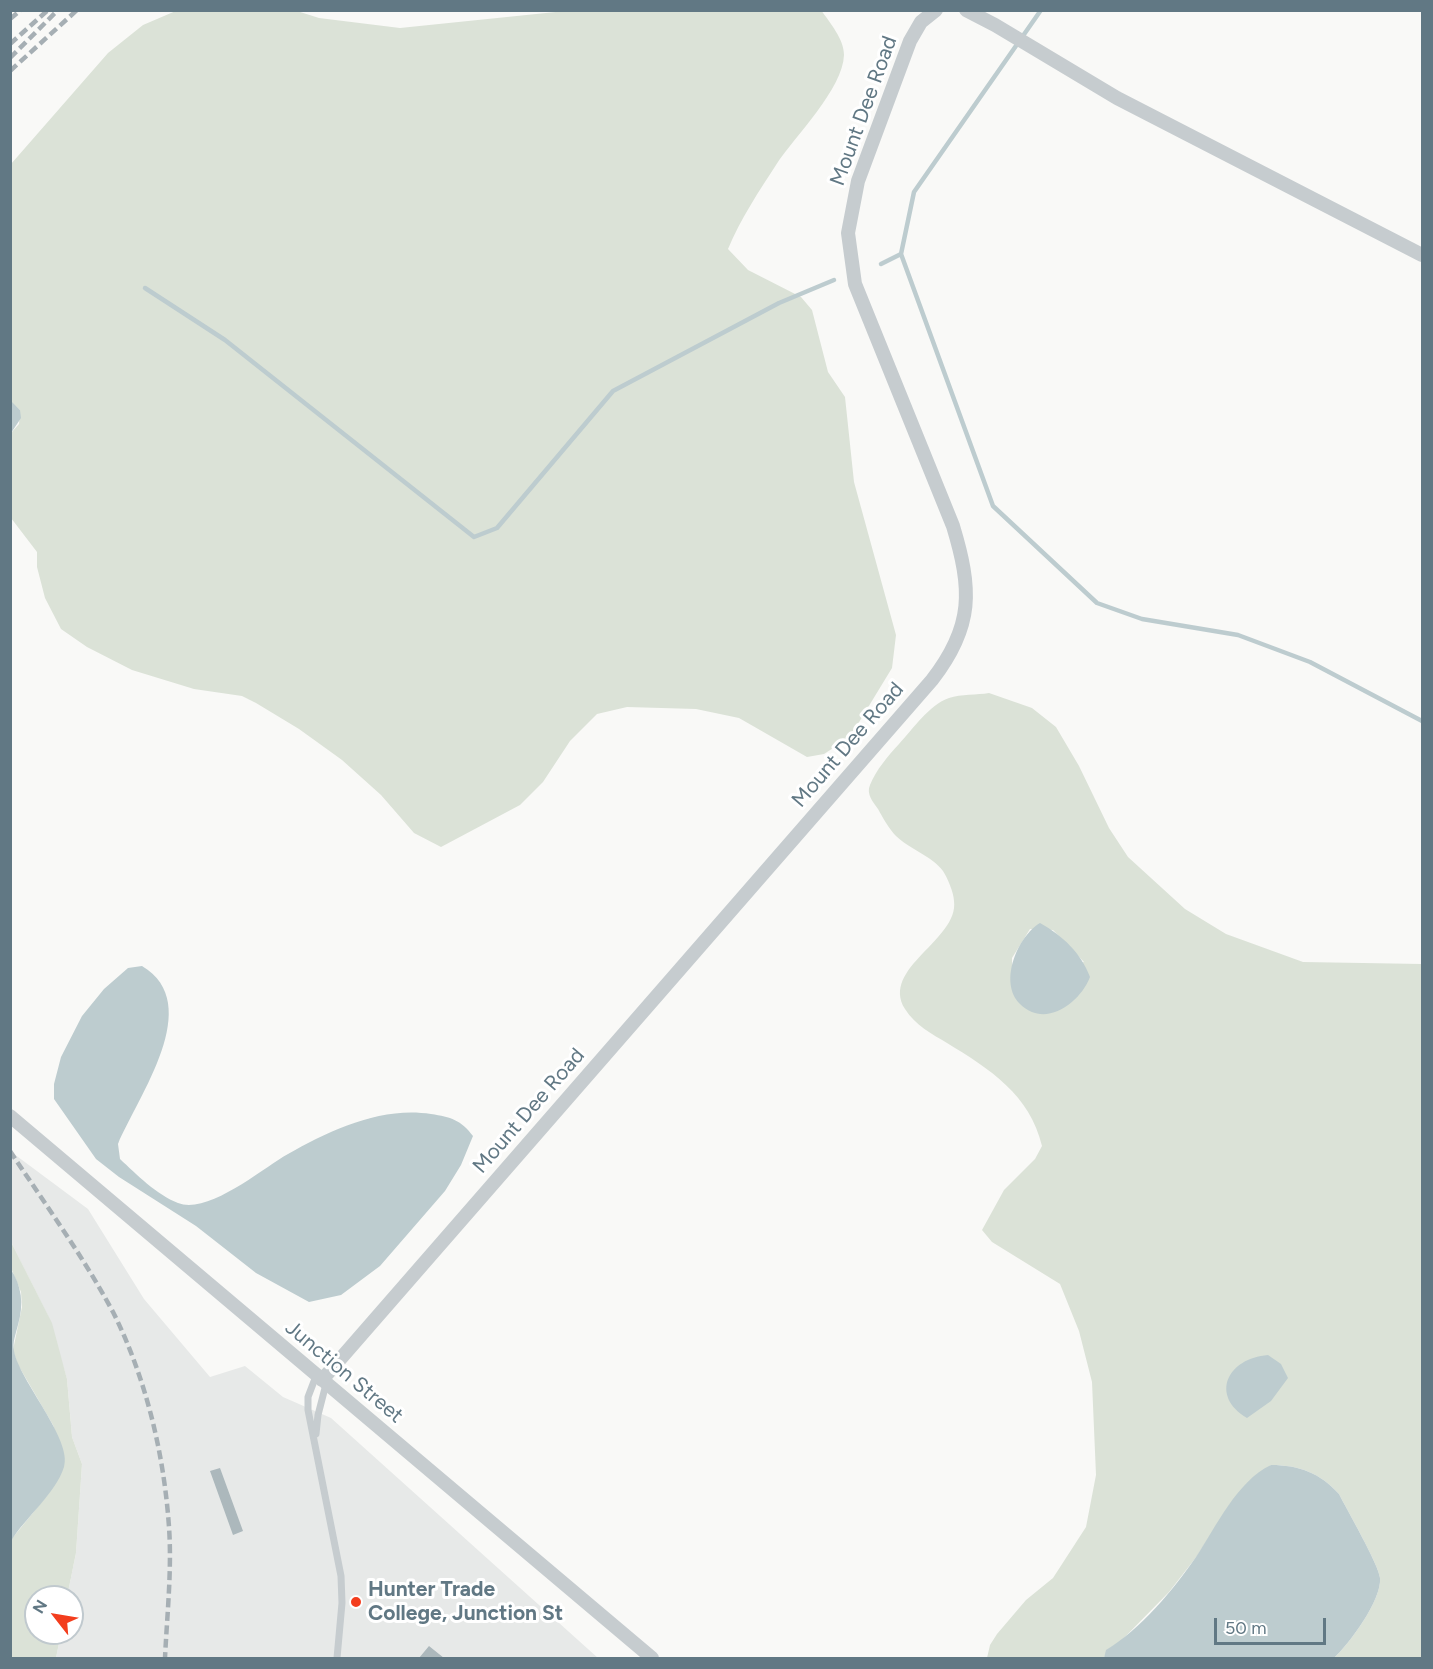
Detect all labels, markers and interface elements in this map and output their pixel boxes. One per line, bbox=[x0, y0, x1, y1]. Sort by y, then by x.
street label: Mount Dee Road bbox=[825, 33, 903, 189]
street label: Mount Dee Road bbox=[787, 677, 909, 813]
street label: Mount Dee Road bbox=[468, 1043, 590, 1179]
street label: Junction Street bbox=[280, 1315, 408, 1429]
place label: Hunter Trade College, Junction St bbox=[368, 1577, 563, 1627]
north arrow bbox=[24, 1585, 84, 1645]
marker: Hunter Trade College, Junction St bbox=[349, 1595, 363, 1609]
text: N bbox=[29, 1596, 51, 1617]
scale bar bbox=[1217, 1606, 1330, 1644]
text: 50 m bbox=[1225, 1617, 1267, 1639]

